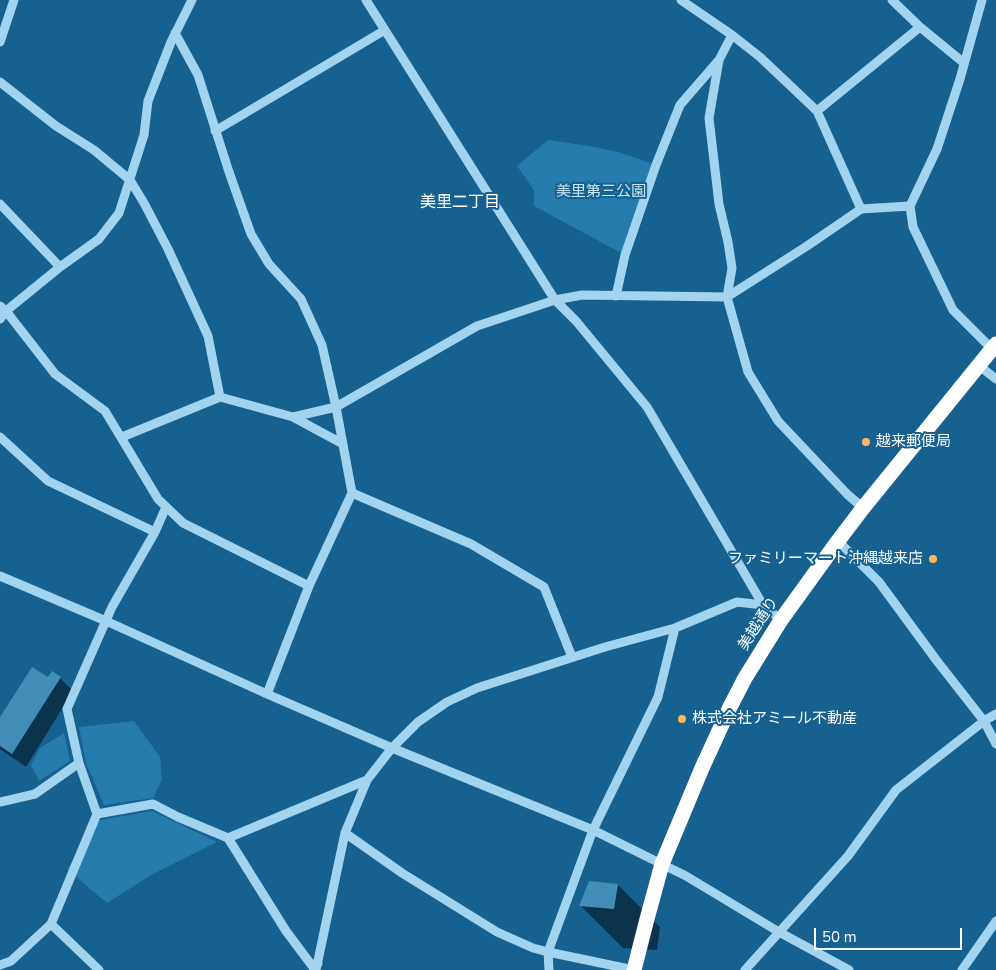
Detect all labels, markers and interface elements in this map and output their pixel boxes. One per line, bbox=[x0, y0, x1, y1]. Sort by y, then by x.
park label: 美里第三公園 bbox=[556, 183, 646, 201]
district label: 美里二丁目 bbox=[420, 193, 500, 213]
place label: 越来郵便局 bbox=[876, 433, 951, 451]
marker: 越来郵便局 bbox=[860, 436, 872, 448]
place label: ファミリーマート沖縄越来店 bbox=[728, 550, 923, 568]
marker: ファミリーマート沖縄越来店 bbox=[927, 553, 939, 565]
street label: 美越通り bbox=[735, 594, 783, 654]
place label: 株式会社アミール不動産 bbox=[692, 710, 857, 728]
marker: 株式会社アミール不動産 bbox=[676, 713, 688, 725]
scale bar bbox=[816, 918, 964, 950]
text: 50 m bbox=[822, 927, 857, 947]

